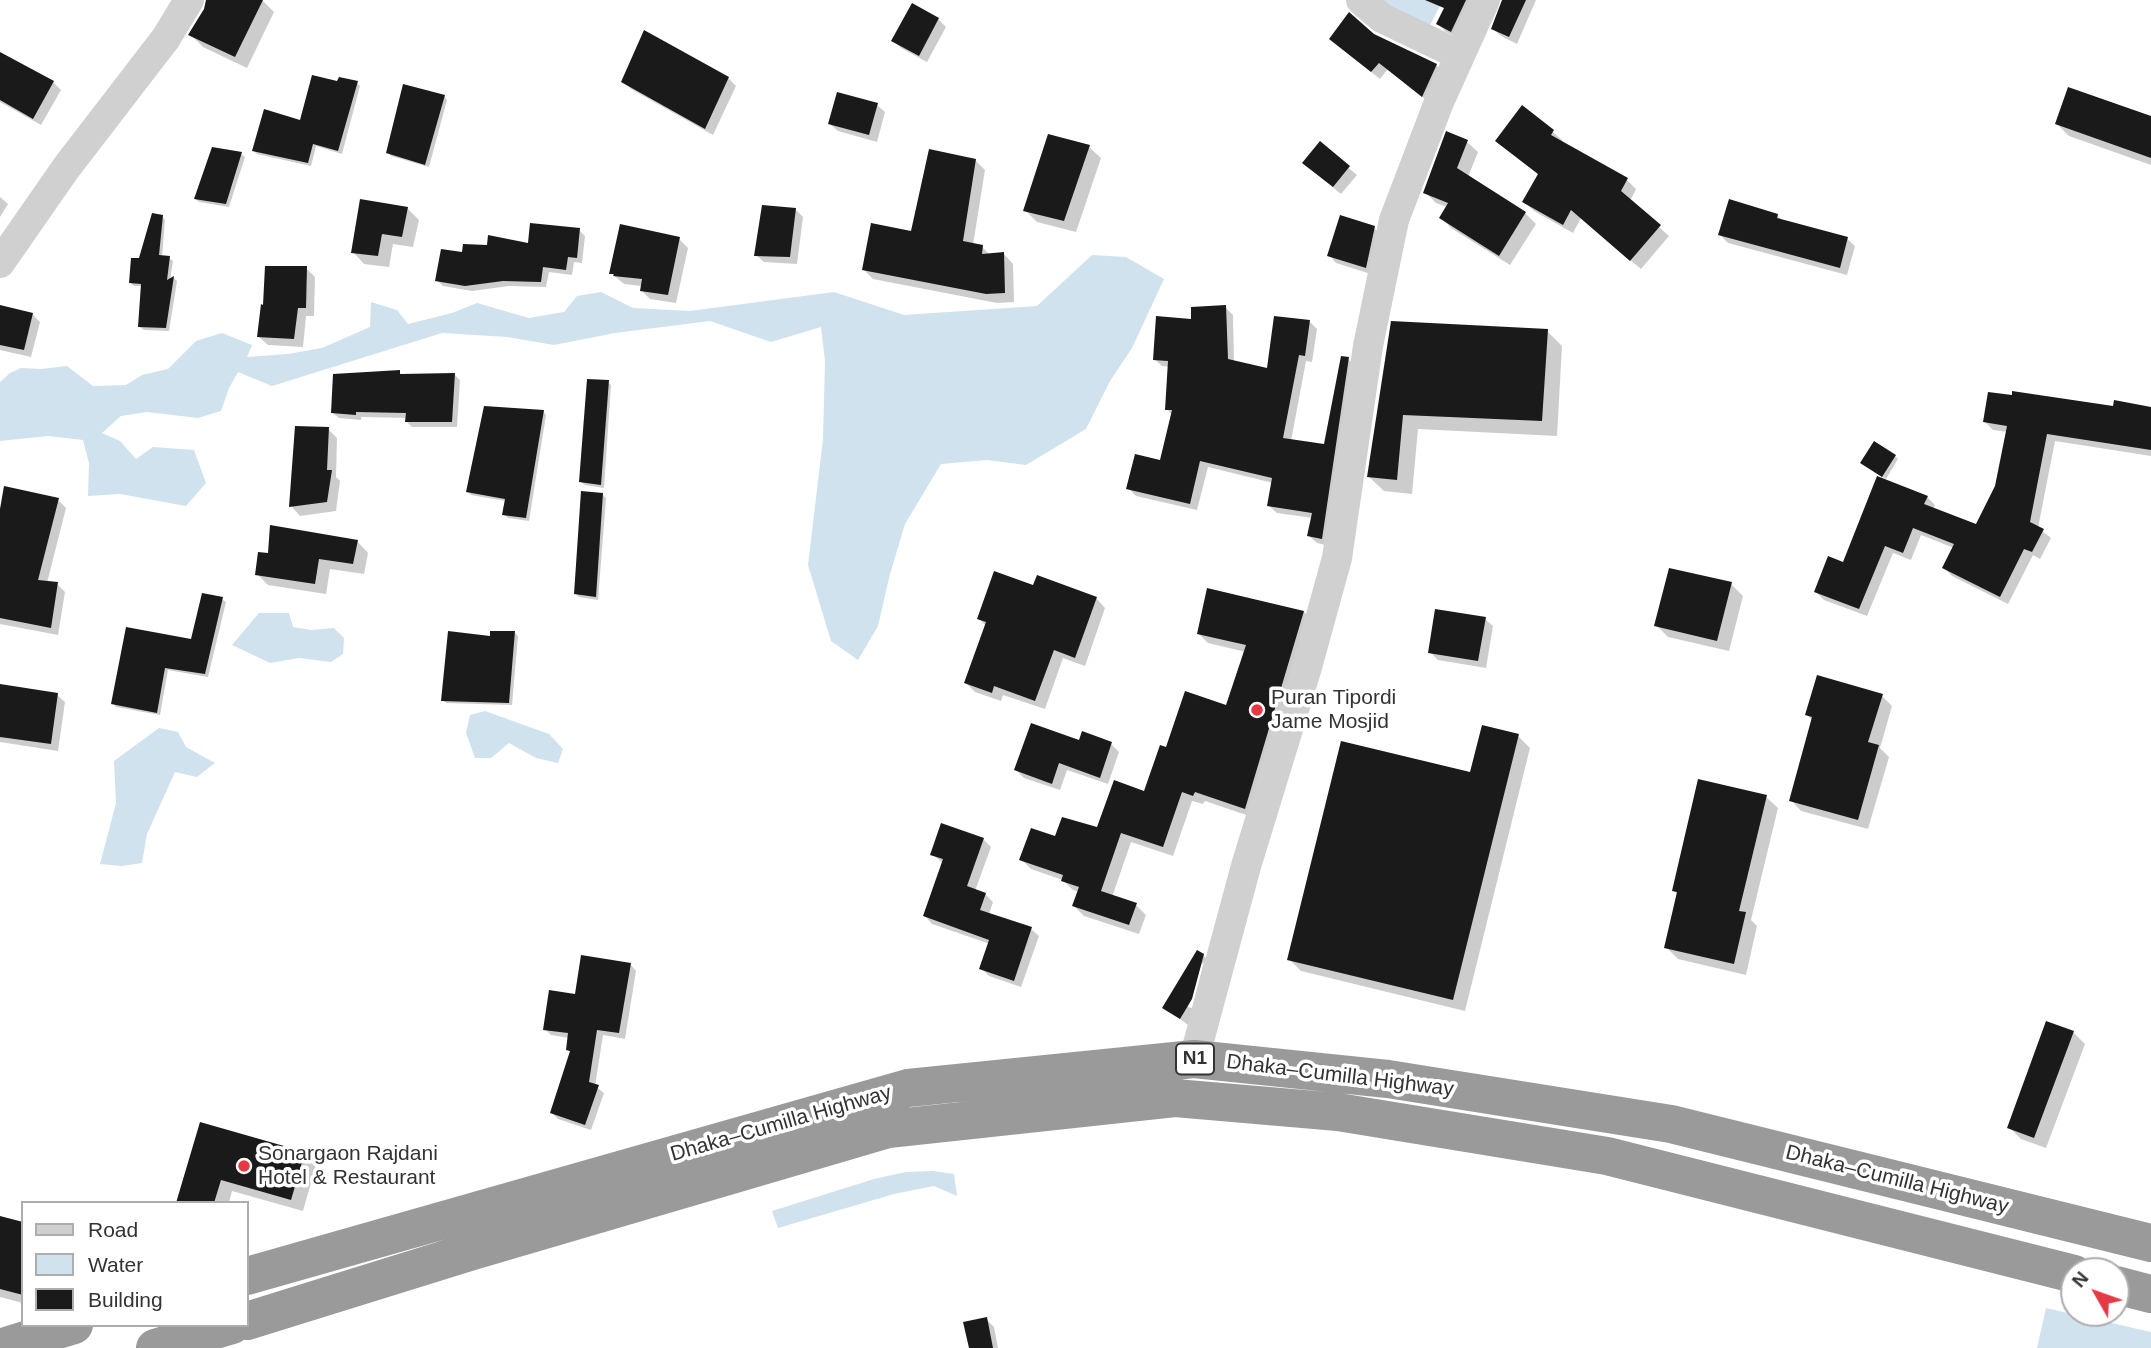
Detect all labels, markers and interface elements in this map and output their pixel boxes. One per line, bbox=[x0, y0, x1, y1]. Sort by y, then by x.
place label: Puran Tipordi Jame Mosjid bbox=[1271, 685, 1396, 735]
marker: Puran Tipordi Jame Mosjid bbox=[1249, 702, 1265, 718]
road number: N1 bbox=[1176, 1044, 1214, 1074]
street label: Dhaka–Cumilla Highway bbox=[1225, 1050, 1455, 1102]
street label: Dhaka–Cumilla Highway bbox=[668, 1080, 894, 1168]
street label: Dhaka–Cumilla Highway bbox=[1783, 1140, 2011, 1220]
place label: Sonargaon Rajdani Hotel & Restaurant bbox=[258, 1141, 438, 1191]
marker: Sonargaon Rajdani Hotel & Restaurant bbox=[236, 1158, 252, 1174]
legend bbox=[21, 1201, 248, 1327]
text: Road bbox=[88, 1218, 138, 1241]
text: Water bbox=[88, 1253, 143, 1276]
north arrow bbox=[2060, 1257, 2130, 1327]
text: N bbox=[2068, 1267, 2093, 1291]
text: Building bbox=[88, 1288, 163, 1311]

